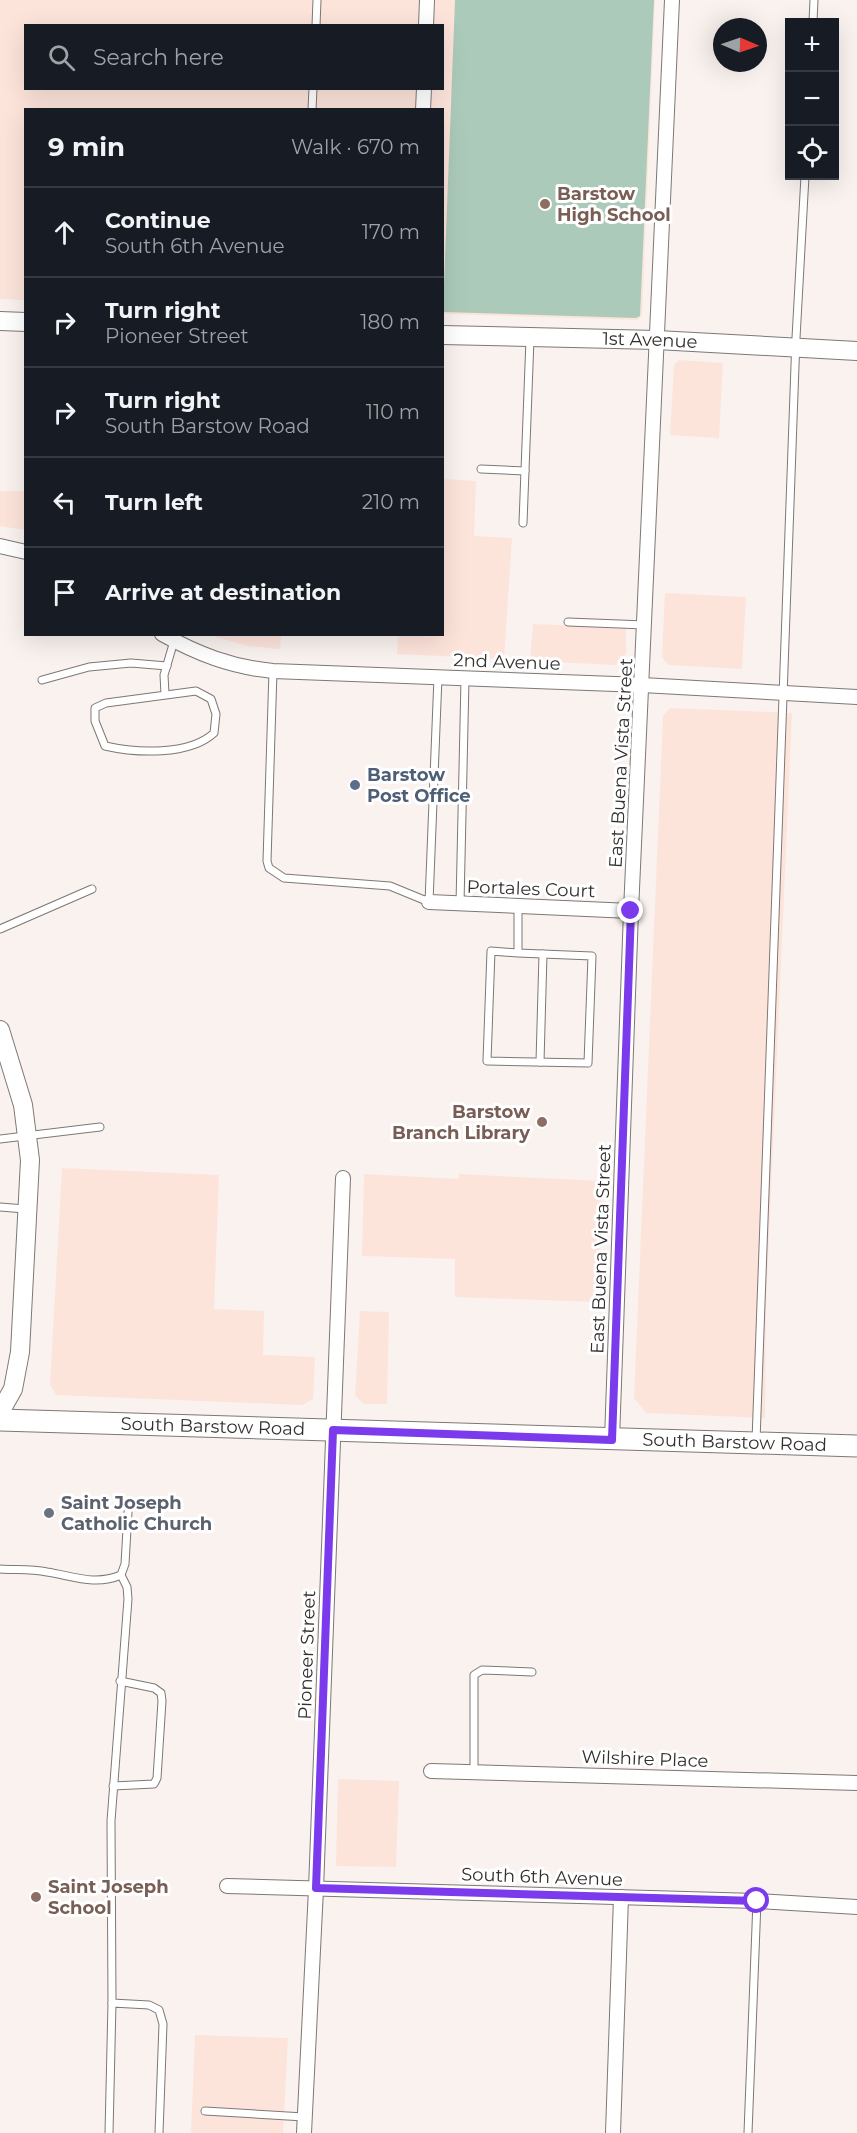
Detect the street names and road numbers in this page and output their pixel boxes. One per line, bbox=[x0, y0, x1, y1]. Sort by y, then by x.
street label: 1st Avenue bbox=[602, 328, 698, 353]
street label: 2nd Avenue bbox=[453, 649, 561, 675]
street label: East Buena Vista Street bbox=[605, 658, 637, 868]
street label: Portales Court bbox=[466, 876, 596, 902]
street label: East Buena Vista Street bbox=[586, 1144, 616, 1354]
street label: South Barstow Road bbox=[120, 1413, 305, 1440]
street label: South Barstow Road bbox=[642, 1428, 827, 1456]
street label: Pioneer Street bbox=[294, 1590, 320, 1720]
street label: Wilshire Place bbox=[581, 1746, 709, 1772]
street label: South 6th Avenue bbox=[461, 1863, 623, 1891]

